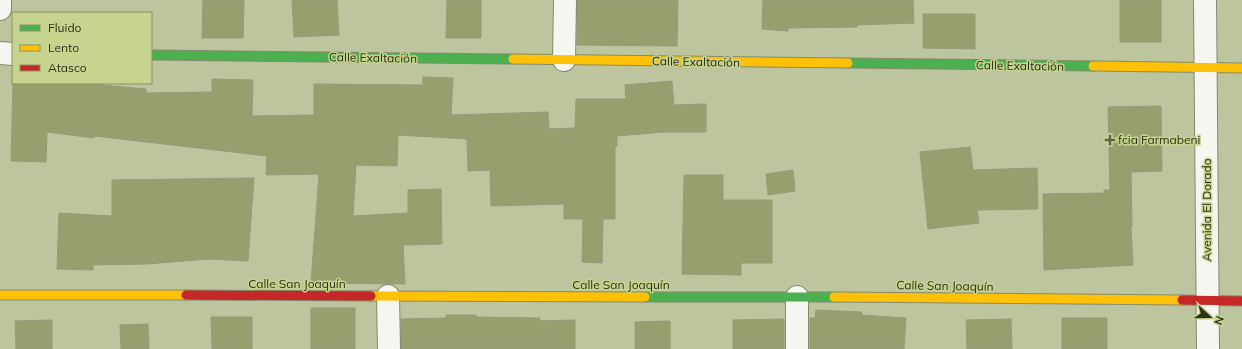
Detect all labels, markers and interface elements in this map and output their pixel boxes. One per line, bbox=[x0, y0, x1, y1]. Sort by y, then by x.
legend bbox=[12, 12, 152, 84]
text: Fluido bbox=[48, 20, 82, 35]
text: Lento bbox=[48, 40, 79, 55]
street label: Calle Exaltación bbox=[329, 49, 417, 66]
street label: Calle Exaltación bbox=[652, 53, 740, 70]
street label: Calle Exaltación bbox=[976, 57, 1064, 74]
text: Atasco bbox=[48, 60, 87, 75]
place label: fcia Farmabeni bbox=[1118, 132, 1201, 147]
marker: fcia Farmabeni bbox=[1105, 135, 1115, 145]
street label: Avenida El Dorado bbox=[1199, 158, 1214, 262]
street label: Calle San Joaquín bbox=[248, 276, 346, 291]
street label: Calle San Joaquín bbox=[572, 277, 670, 292]
street label: Calle San Joaquín bbox=[896, 277, 994, 294]
north arrow bbox=[1190, 297, 1230, 337]
text: N bbox=[1211, 314, 1227, 327]

